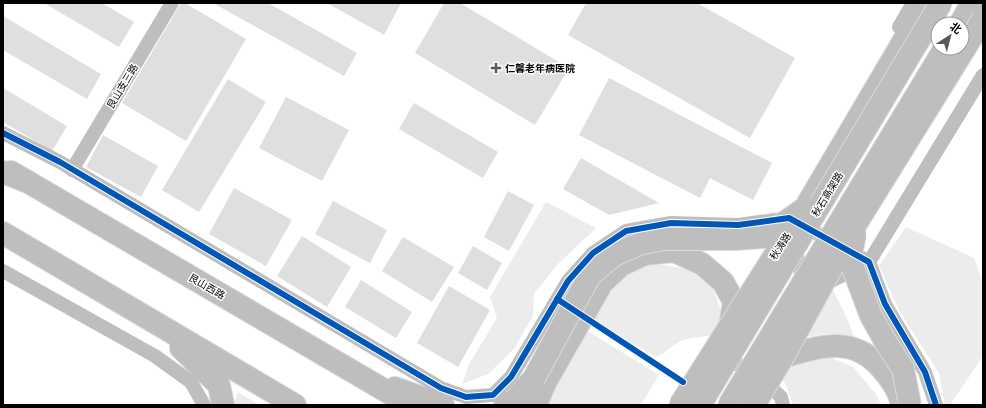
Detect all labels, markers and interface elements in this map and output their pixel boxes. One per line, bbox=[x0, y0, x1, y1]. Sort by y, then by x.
north arrow bbox=[930, 16, 970, 56]
text: 北 bbox=[948, 19, 964, 36]
street label: 艮山支三路 bbox=[104, 61, 140, 111]
marker: 仁馨老年病医院 bbox=[490, 62, 502, 74]
place label: 仁馨老年病医院 bbox=[505, 62, 575, 74]
street label: 秋石高架路 bbox=[809, 169, 845, 219]
street label: 秋涛路 bbox=[767, 230, 793, 262]
street label: 艮山西路 bbox=[187, 271, 227, 301]

